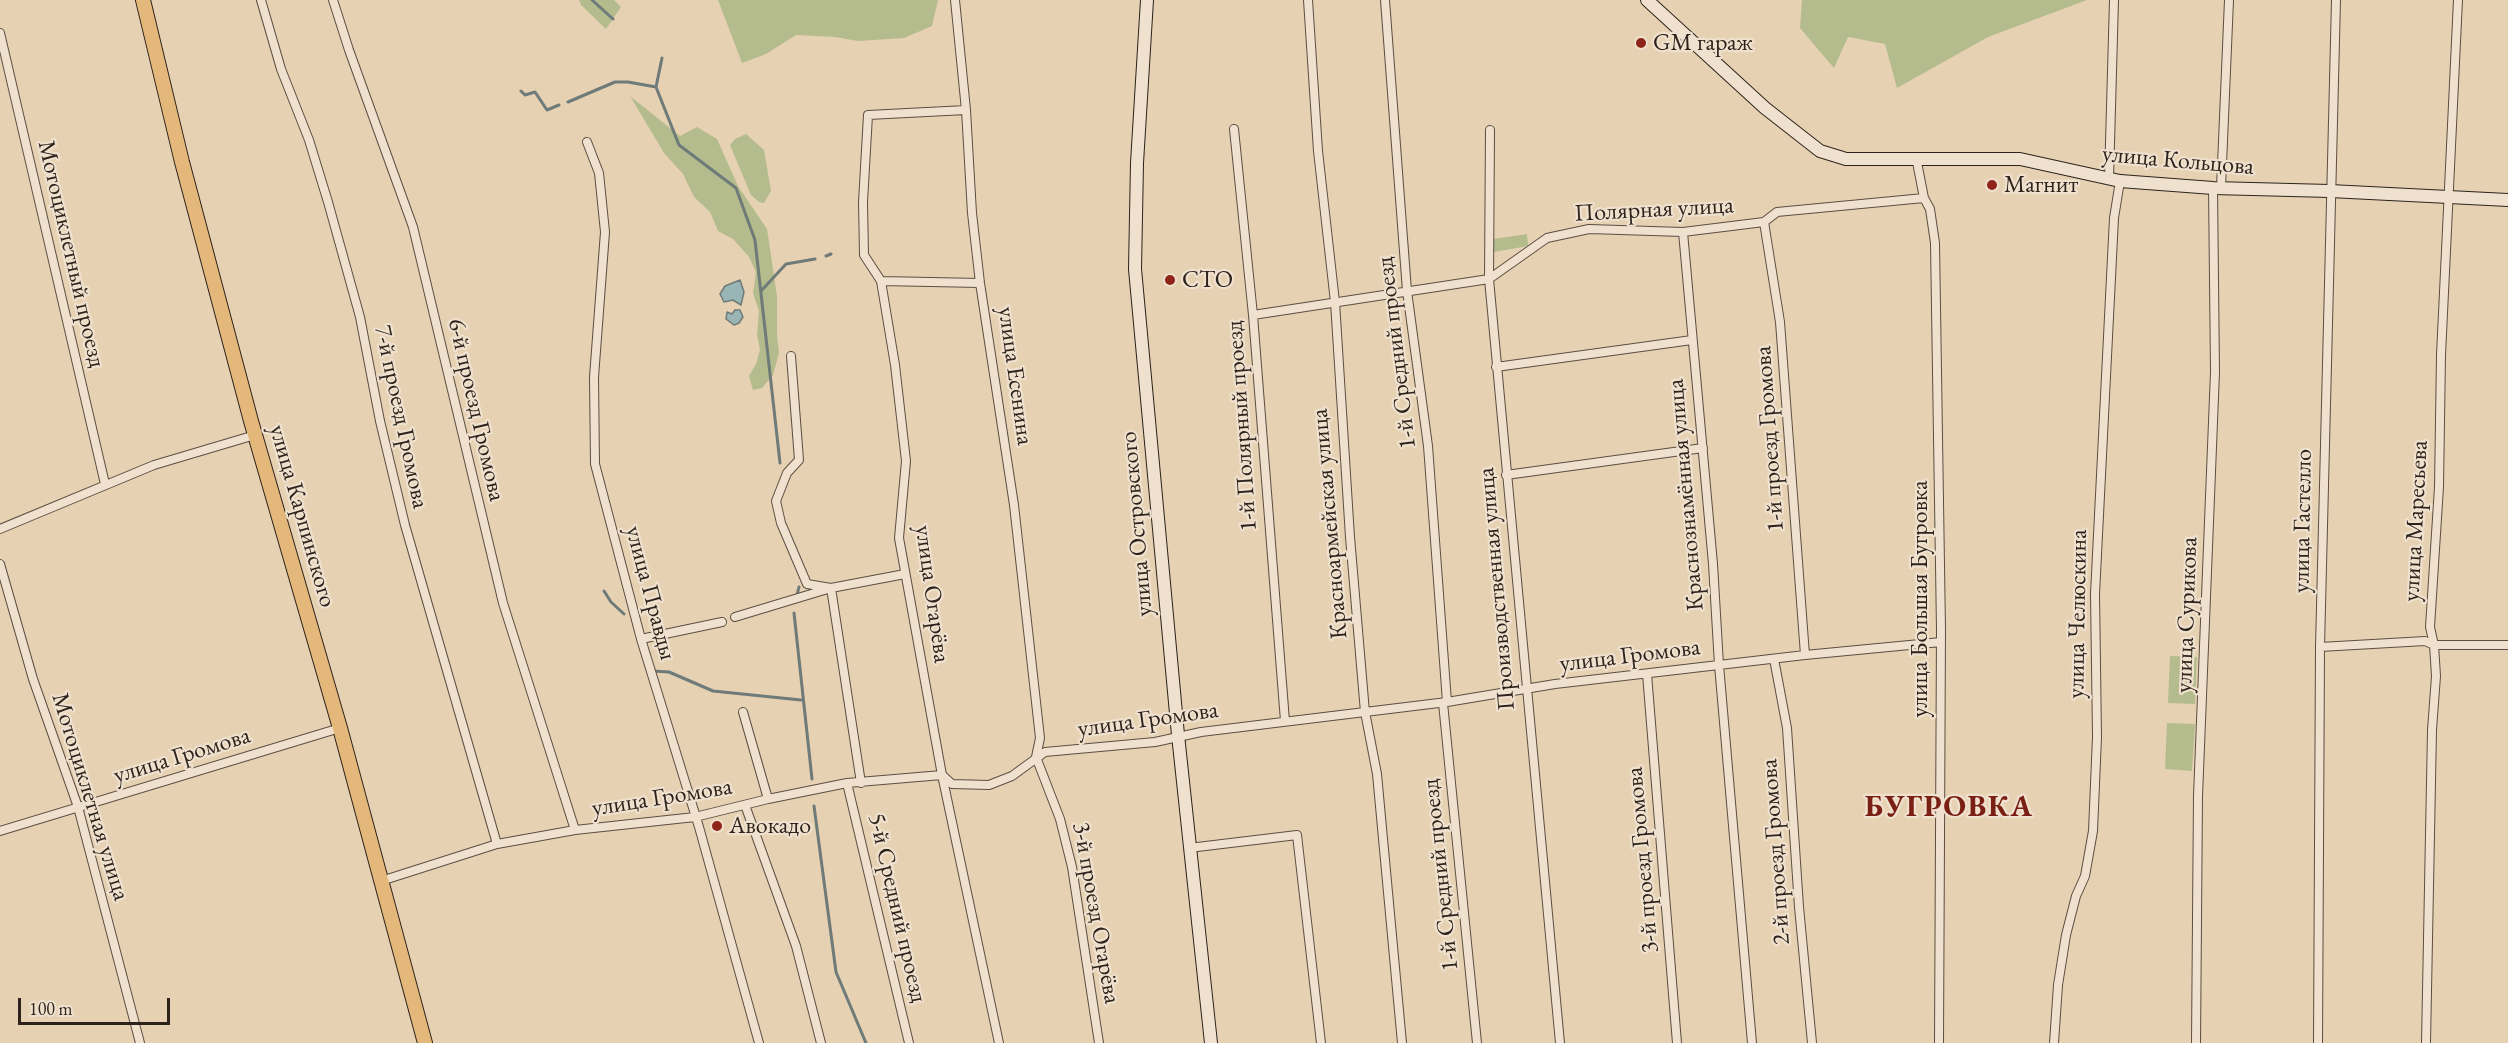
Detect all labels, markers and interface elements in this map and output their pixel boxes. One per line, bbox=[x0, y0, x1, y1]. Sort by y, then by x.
place label: GM гараж bbox=[1653, 29, 1753, 57]
marker: GM гараж bbox=[1634, 36, 1648, 50]
street label: Мотоциклетный проезд bbox=[31, 138, 111, 370]
street label: улица Кольцова bbox=[2101, 140, 2255, 182]
place label: Магнит bbox=[2004, 171, 2078, 199]
marker: Магнит bbox=[1985, 178, 1999, 192]
street label: Полярная улица bbox=[1574, 191, 1734, 229]
street label: 1-й Средний проезд bbox=[1371, 255, 1423, 451]
place label: СТО bbox=[1182, 266, 1233, 294]
marker: СТО bbox=[1163, 273, 1177, 287]
street label: улица Есенина bbox=[991, 305, 1039, 447]
street label: 6-й проезд Громова bbox=[441, 316, 511, 504]
street label: 1-й Полярный проезд bbox=[1220, 319, 1264, 533]
street label: 7-й проезд Громова bbox=[368, 323, 434, 511]
street label: 1-й проезд Громова bbox=[1749, 345, 1791, 533]
street label: Краснознамённая улица bbox=[1662, 378, 1710, 612]
street label: Красноармейская улица bbox=[1306, 408, 1354, 640]
street label: улица Карпинского bbox=[262, 421, 342, 611]
street label: улица Островского bbox=[1115, 430, 1159, 618]
street label: улица Маресьева bbox=[2397, 440, 2435, 602]
street label: улица Гастелло bbox=[2287, 449, 2319, 593]
street label: Производственная улица bbox=[1472, 466, 1522, 712]
street label: улица Большая Бугровка bbox=[1906, 480, 1934, 718]
street label: улица Правды bbox=[618, 523, 682, 663]
street label: улица Огарёва bbox=[908, 523, 956, 665]
street label: улица Челюскина bbox=[2062, 529, 2094, 699]
street label: улица Сурикова bbox=[2170, 536, 2204, 694]
street label: улица Громова bbox=[1558, 633, 1702, 679]
street label: Мотоциклетная улица bbox=[45, 690, 135, 904]
street label: улица Громова bbox=[1076, 696, 1220, 744]
street label: улица Громова bbox=[110, 722, 254, 790]
street label: 2-й проезд Громова bbox=[1755, 758, 1797, 946]
street label: 3-й проезд Громова bbox=[1621, 766, 1665, 954]
street label: улица Громова bbox=[590, 773, 734, 823]
street label: 1-й Средний проезд bbox=[1417, 777, 1465, 973]
district label: БУГРОВКА bbox=[1865, 790, 2033, 826]
street label: 5-й Средний проезд bbox=[861, 810, 933, 1006]
place label: Авокадо bbox=[729, 812, 811, 840]
marker: Авокадо bbox=[710, 819, 724, 833]
street label: 3-й проезд Огарёва bbox=[1066, 820, 1126, 1006]
scale bar bbox=[21, 986, 172, 1024]
text: 100 m bbox=[29, 997, 73, 1020]

